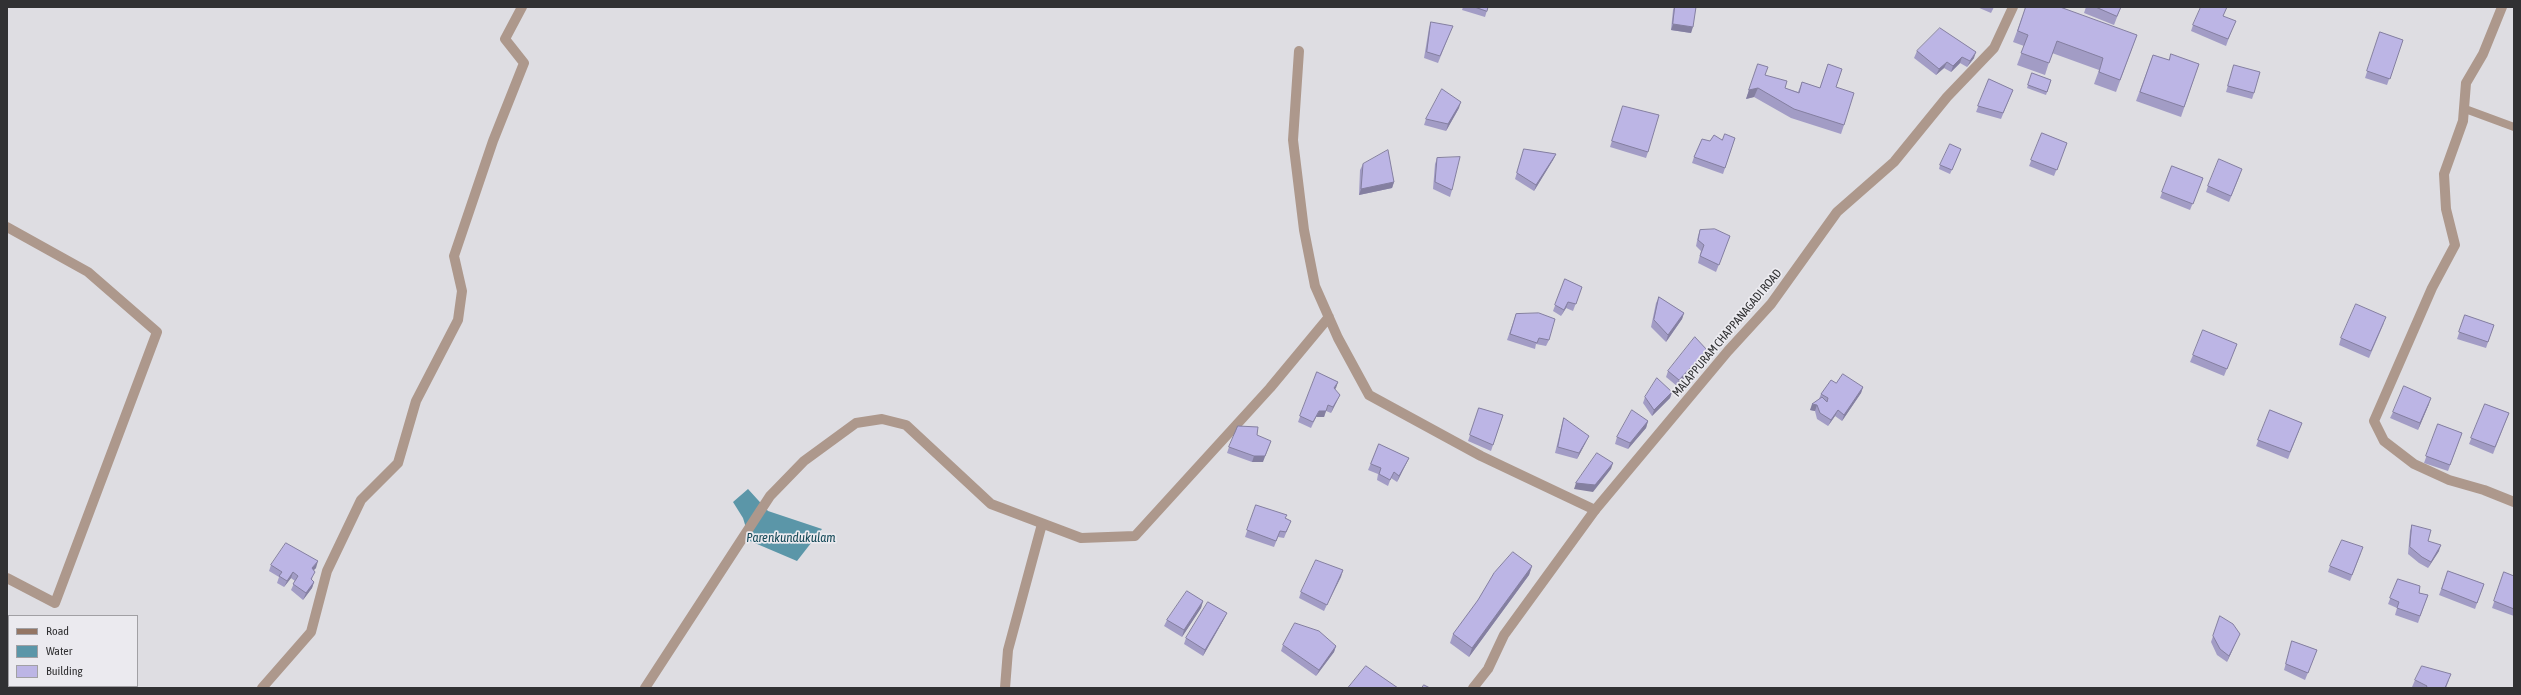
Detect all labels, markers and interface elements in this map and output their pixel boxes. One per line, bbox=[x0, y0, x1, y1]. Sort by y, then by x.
street label: MALAPPURAM CHAPPANAGADI ROAD bbox=[1669, 266, 1785, 400]
water label: Parenkundukulam bbox=[746, 530, 836, 546]
legend bbox=[8, 615, 138, 687]
text: Road bbox=[46, 624, 69, 638]
text: Water bbox=[46, 644, 72, 658]
text: Building bbox=[46, 664, 83, 678]

